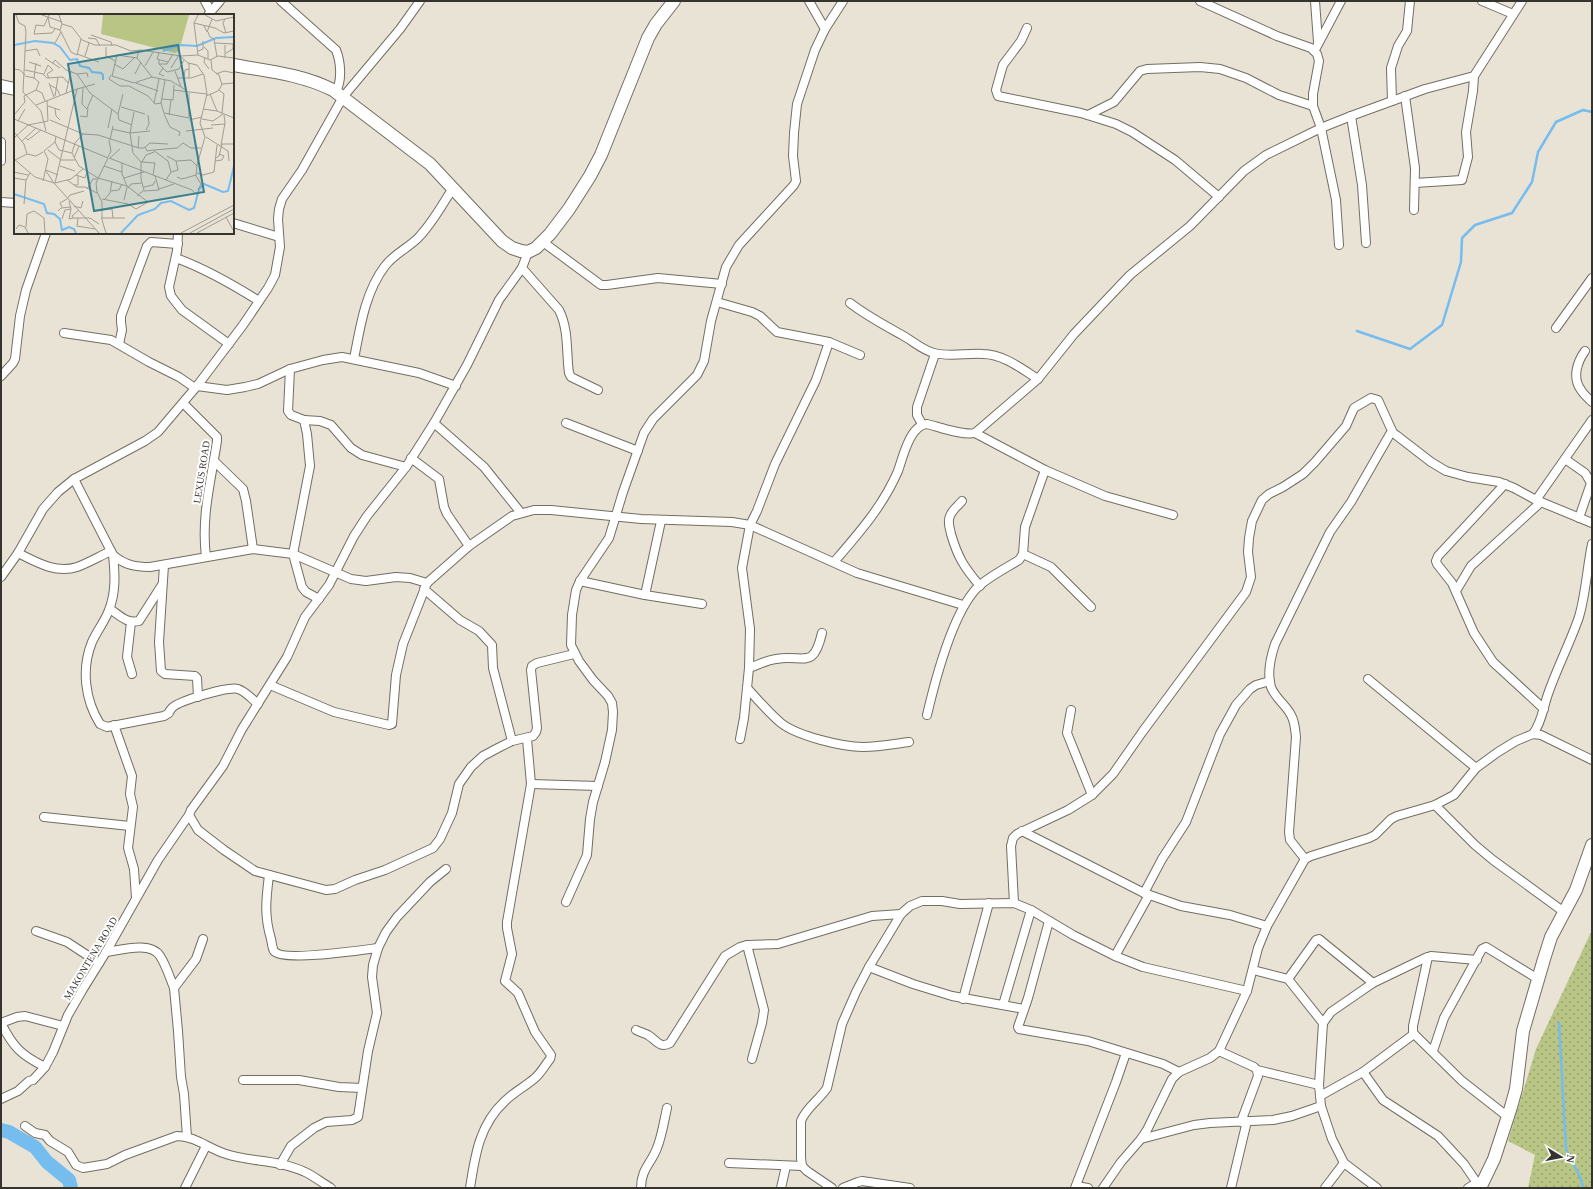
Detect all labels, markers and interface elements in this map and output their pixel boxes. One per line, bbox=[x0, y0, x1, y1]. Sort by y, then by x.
inset map bbox=[14, 14, 234, 234]
street label: LEXUS ROAD bbox=[191, 440, 212, 504]
street label: MAKONTENA ROAD bbox=[61, 915, 120, 1002]
north arrow bbox=[1541, 1137, 1581, 1177]
text: N bbox=[1564, 1154, 1577, 1164]

